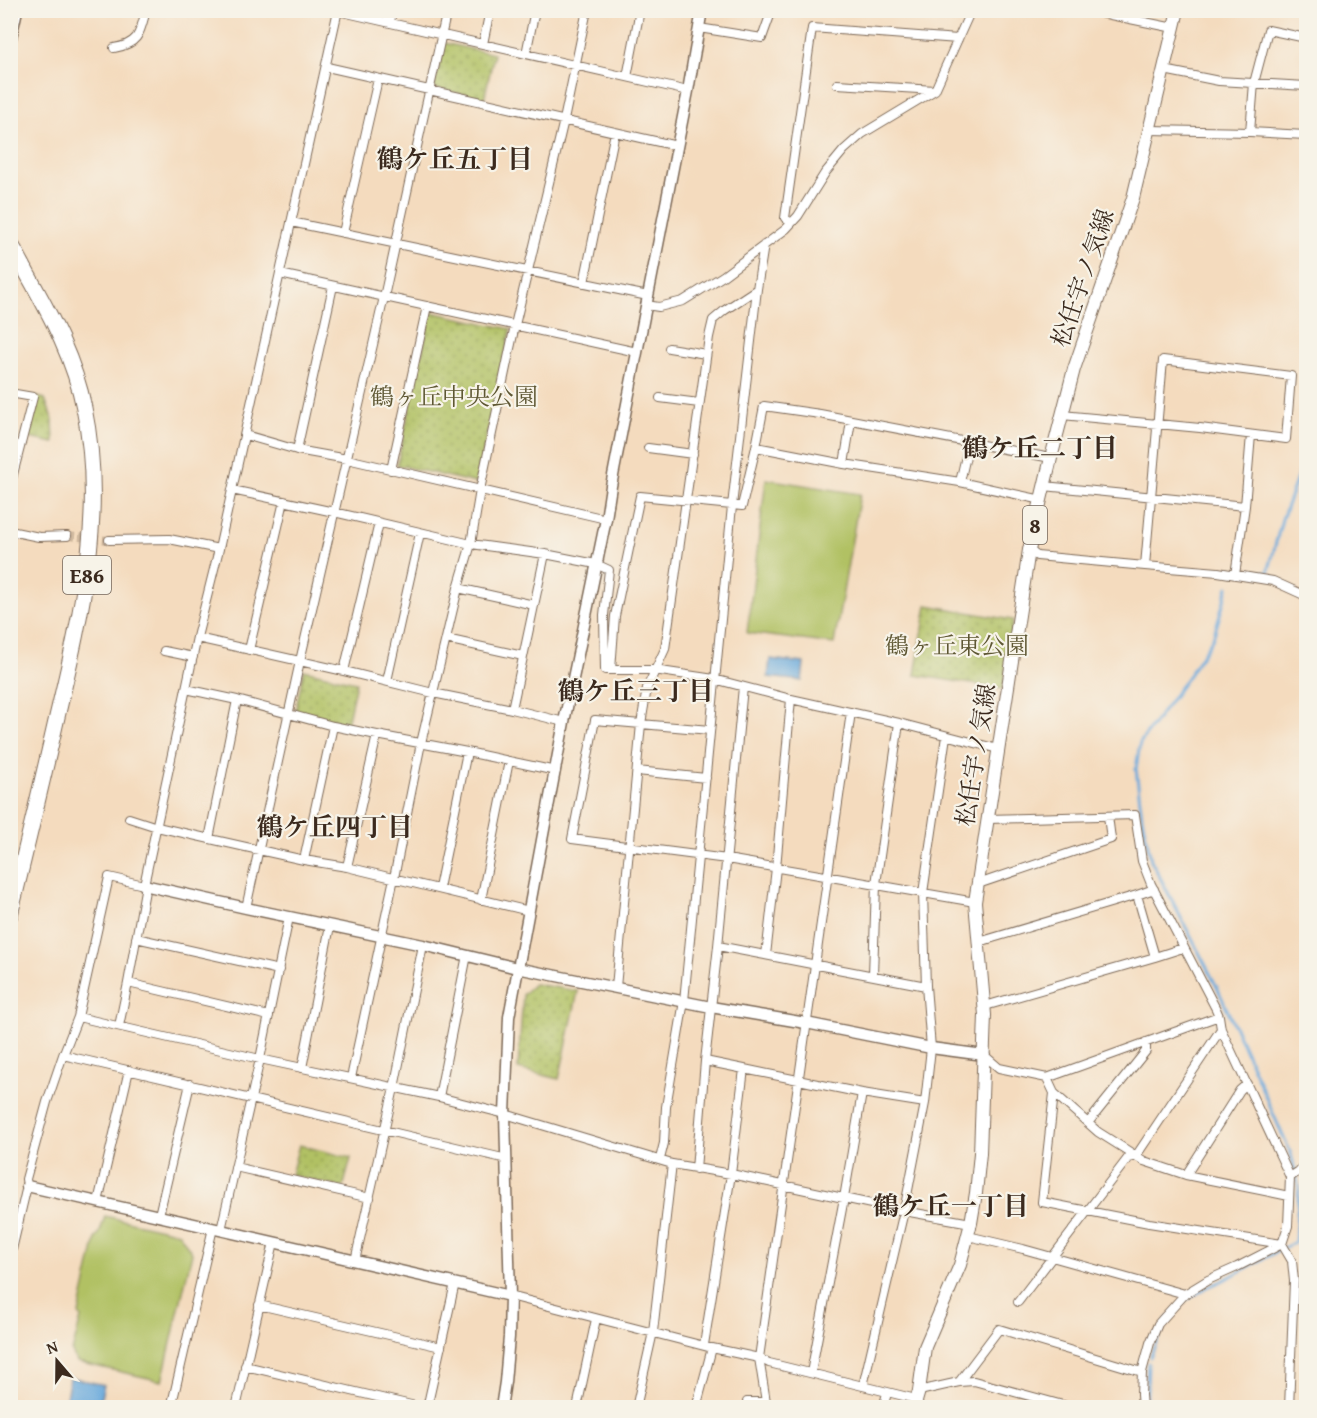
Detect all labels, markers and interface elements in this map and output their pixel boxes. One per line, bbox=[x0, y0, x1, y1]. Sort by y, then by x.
district label: 鶴ケ丘五丁目 bbox=[377, 139, 533, 178]
street label: 松任宇ノ気線 bbox=[1043, 204, 1123, 352]
park label: 鶴ヶ丘中央公園 bbox=[370, 379, 538, 414]
district label: 鶴ケ丘二丁目 bbox=[962, 428, 1118, 467]
road number: 8 bbox=[1023, 506, 1047, 544]
road number: E86 bbox=[63, 556, 111, 594]
park label: 鶴ヶ丘東公園 bbox=[885, 628, 1029, 663]
district label: 鶴ケ丘三丁目 bbox=[558, 671, 714, 710]
street label: 松任宇ノ気線 bbox=[947, 681, 1004, 829]
district label: 鶴ケ丘四丁目 bbox=[257, 807, 413, 846]
district label: 鶴ケ丘一丁目 bbox=[873, 1186, 1029, 1225]
north arrow bbox=[27, 1331, 87, 1391]
text: N bbox=[43, 1334, 61, 1360]

